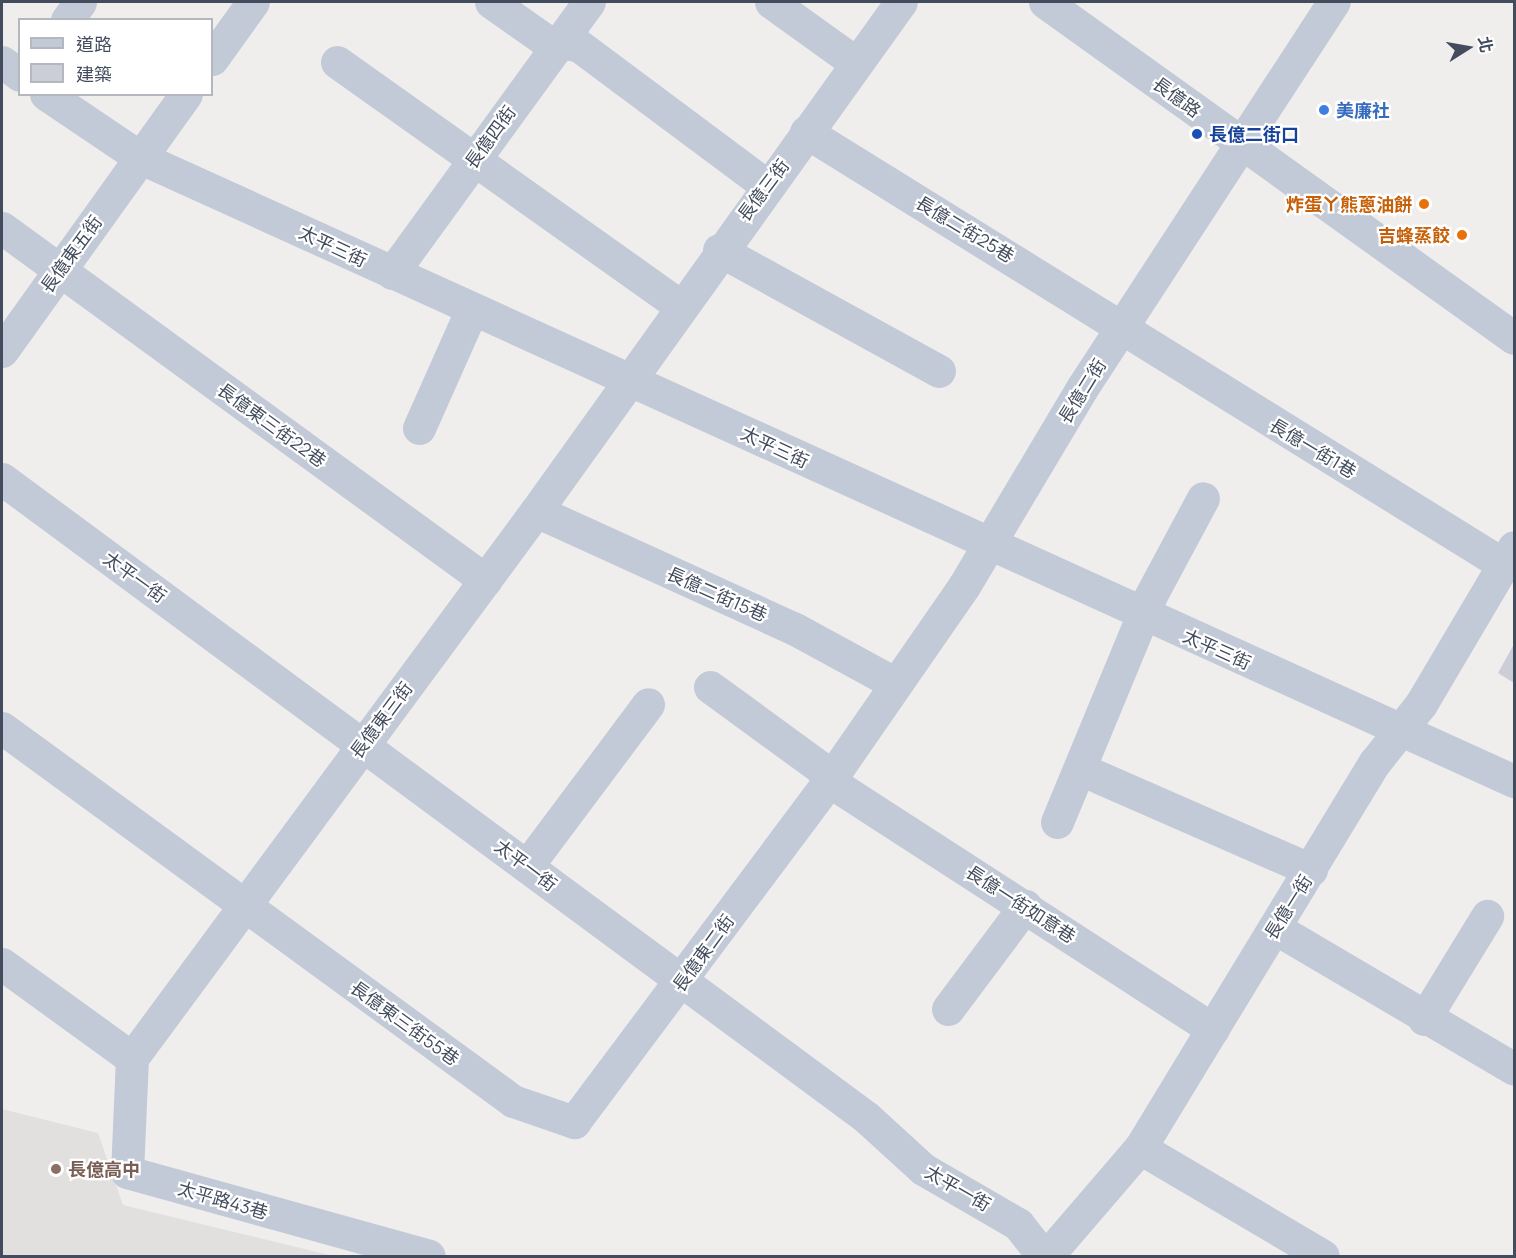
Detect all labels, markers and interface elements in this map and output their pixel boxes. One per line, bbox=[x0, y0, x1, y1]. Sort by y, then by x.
legend bbox=[18, 18, 213, 96]
north arrow bbox=[1438, 18, 1498, 78]
text: 道路 bbox=[76, 32, 112, 56]
text: 北 bbox=[1473, 35, 1498, 55]
text: 建築 bbox=[76, 62, 112, 86]
street label: 長億路 bbox=[1149, 72, 1205, 122]
place label: 美廉社 bbox=[1336, 99, 1390, 121]
street label: 長億四街 bbox=[460, 102, 520, 172]
marker: 美廉社 bbox=[1317, 103, 1331, 117]
place label: 長億二街口 bbox=[1209, 123, 1299, 145]
marker: 長億二街口 bbox=[1190, 127, 1204, 141]
street label: 長億三街 bbox=[733, 155, 793, 225]
street label: 長億二街25巷 bbox=[912, 191, 1018, 267]
place label: 炸蛋ㄚ熊蔥油餅 bbox=[1286, 193, 1412, 215]
marker: 炸蛋ㄚ熊蔥油餅 bbox=[1417, 197, 1431, 211]
street label: 長億東五街 bbox=[36, 211, 106, 297]
street label: 太平三街 bbox=[296, 221, 370, 271]
place label: 吉蜂蒸餃 bbox=[1378, 224, 1450, 246]
marker: 吉蜂蒸餃 bbox=[1455, 228, 1469, 242]
street label: 長億二街 bbox=[1054, 355, 1110, 427]
street label: 長億東三街22巷 bbox=[214, 378, 330, 472]
street label: 長億一街1巷 bbox=[1266, 414, 1360, 482]
street label: 太平三街 bbox=[738, 422, 812, 472]
street label: 太平一街 bbox=[100, 547, 170, 607]
street label: 長億二街15巷 bbox=[664, 562, 770, 626]
street label: 太平三街 bbox=[1180, 624, 1254, 674]
street label: 長億東三街 bbox=[345, 678, 417, 762]
street label: 太平一街 bbox=[491, 835, 561, 895]
street label: 長億一街如意巷 bbox=[962, 861, 1080, 947]
street label: 長億一街 bbox=[1260, 871, 1316, 943]
street label: 長億東二街 bbox=[668, 910, 738, 996]
street label: 長億東三街55巷 bbox=[347, 976, 463, 1070]
place label: 長億高中 bbox=[68, 1158, 140, 1180]
street label: 太平一街 bbox=[921, 1161, 995, 1215]
marker: 長億高中 bbox=[49, 1162, 63, 1176]
street label: 太平路43巷 bbox=[176, 1177, 270, 1223]

